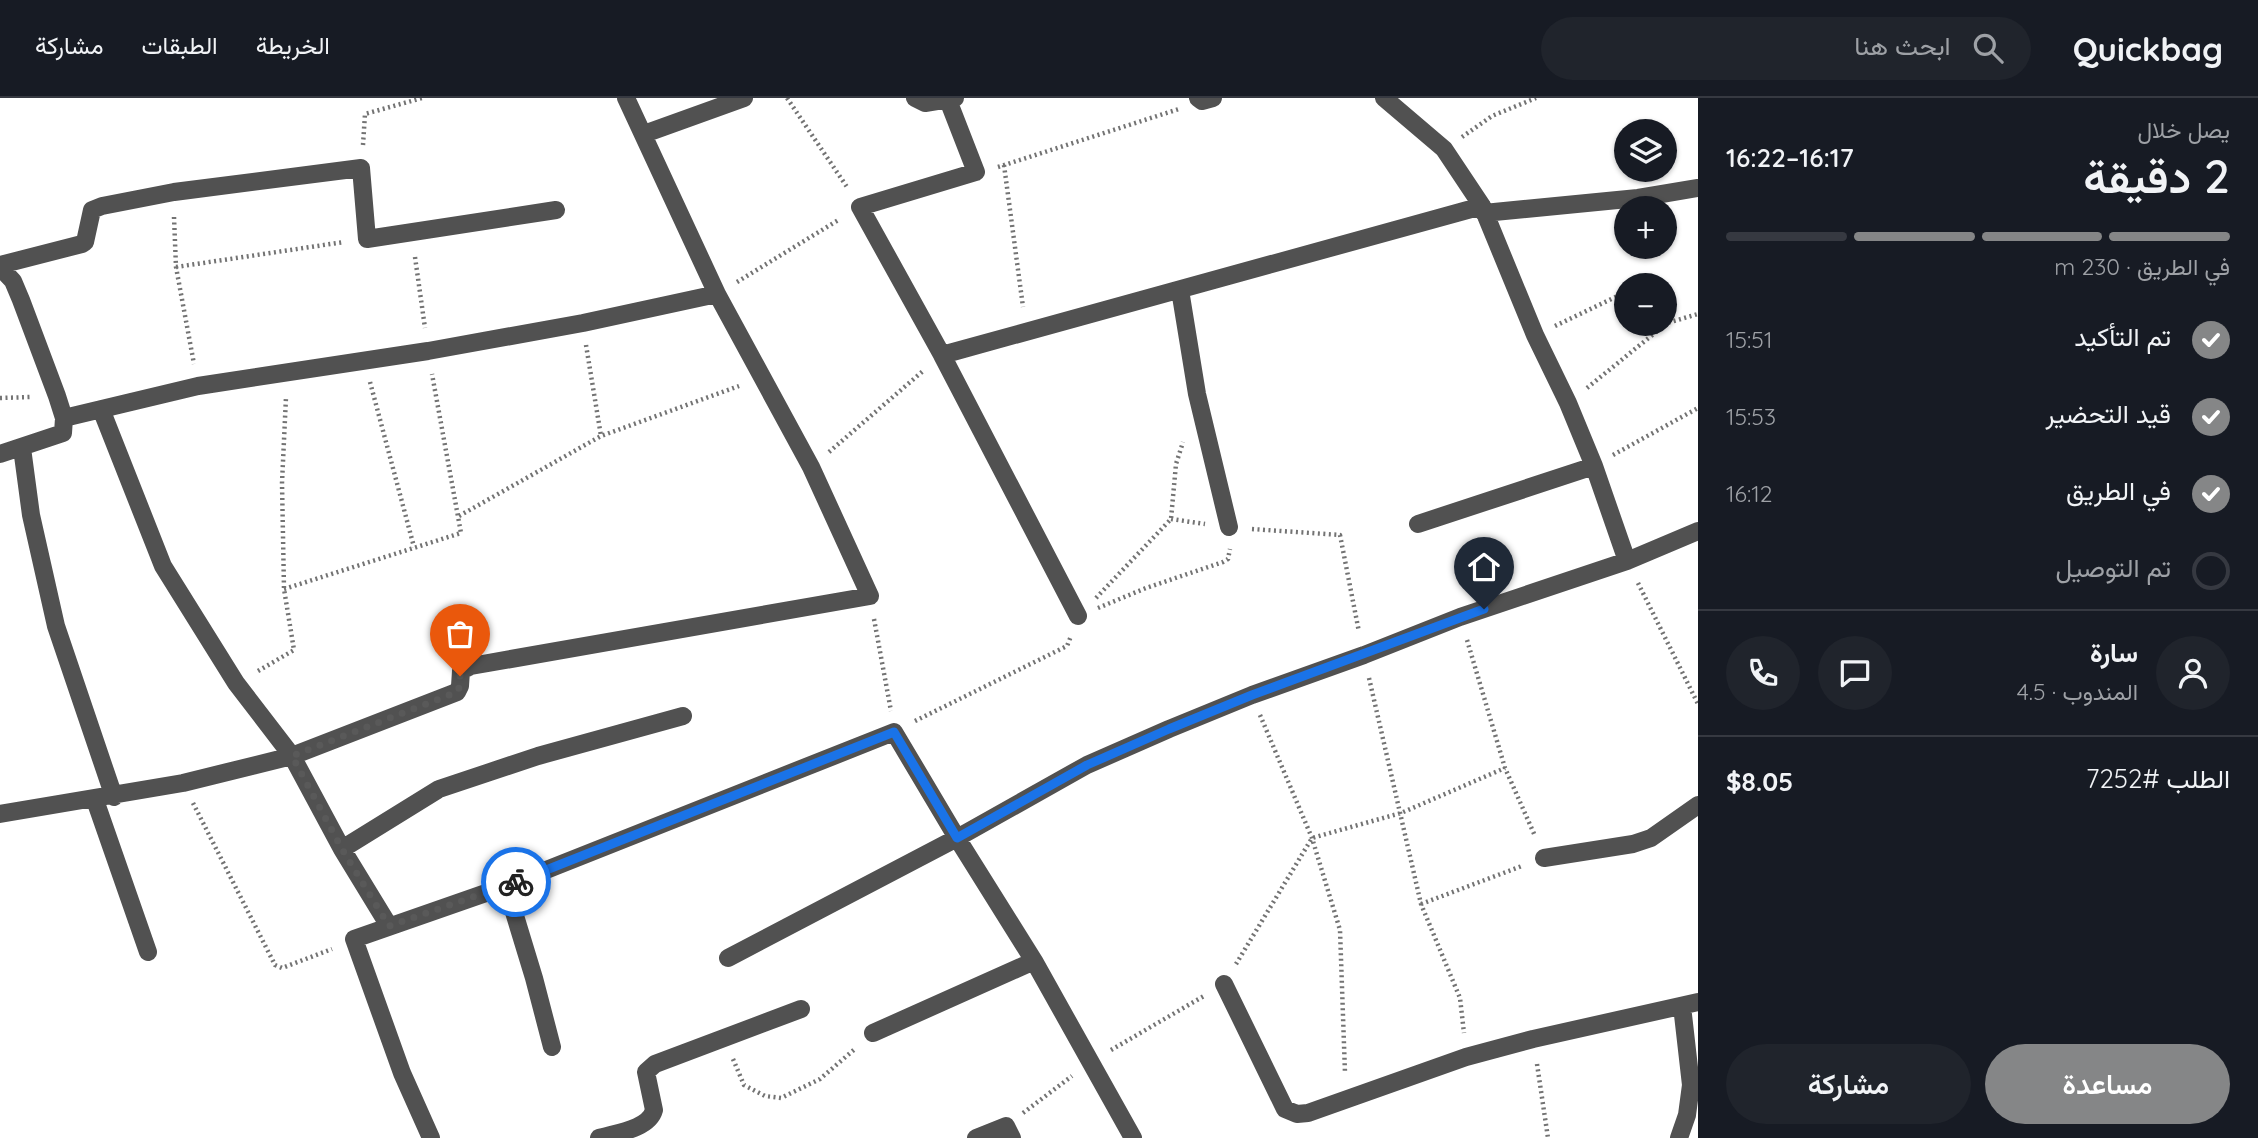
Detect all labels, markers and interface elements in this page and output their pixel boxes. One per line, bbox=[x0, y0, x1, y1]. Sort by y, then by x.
search box bbox=[1541, 17, 2031, 80]
text: Quickbag bbox=[2073, 28, 2223, 69]
text: ابحث هنا bbox=[1854, 29, 1951, 62]
icon: search bbox=[1969, 29, 2007, 67]
text: مشاركة bbox=[35, 30, 103, 60]
text: الطبقات bbox=[141, 30, 218, 60]
text: الخريطة bbox=[256, 30, 330, 60]
text: يصل خلال bbox=[2137, 115, 2230, 144]
map controls bbox=[1614, 119, 1677, 336]
button: layers bbox=[1614, 119, 1677, 182]
text: 16:17–16:22 bbox=[1726, 141, 1854, 174]
text: 2 دقيقة bbox=[2083, 147, 2230, 205]
button: + bbox=[1614, 196, 1677, 259]
text: في الطريق · 230 m bbox=[2054, 252, 2230, 281]
button: − bbox=[1614, 273, 1677, 336]
text: تم التأكيد bbox=[2074, 320, 2171, 353]
icon: check bbox=[2192, 321, 2230, 359]
text: 15:51 bbox=[1726, 325, 1772, 354]
text: قيد التحضير bbox=[2045, 397, 2171, 430]
icon: check bbox=[2192, 398, 2230, 436]
text: 15:53 bbox=[1726, 402, 1776, 431]
text: في الطريق bbox=[2066, 474, 2171, 507]
icon: check bbox=[2192, 475, 2230, 513]
text: 16:12 bbox=[1726, 479, 1772, 508]
pin bbox=[1454, 537, 1514, 609]
icon: home bbox=[1465, 548, 1503, 586]
text: تم التوصيل bbox=[2056, 551, 2171, 584]
pin bbox=[430, 604, 490, 676]
icon: bag bbox=[441, 615, 479, 653]
button: phone bbox=[1726, 636, 1800, 710]
button: chat bbox=[1818, 636, 1892, 710]
text: سارة bbox=[2090, 636, 2138, 669]
button: person bbox=[2156, 636, 2230, 710]
text: المندوب · 4.5 bbox=[2017, 677, 2138, 706]
text: الطلب #7252 bbox=[2086, 762, 2230, 795]
text: $8.05 bbox=[1726, 765, 1793, 798]
courier bbox=[481, 847, 551, 917]
icon: bike bbox=[497, 863, 535, 901]
button: مشاركة bbox=[1726, 1044, 1971, 1124]
button: مساعدة bbox=[1985, 1044, 2230, 1124]

